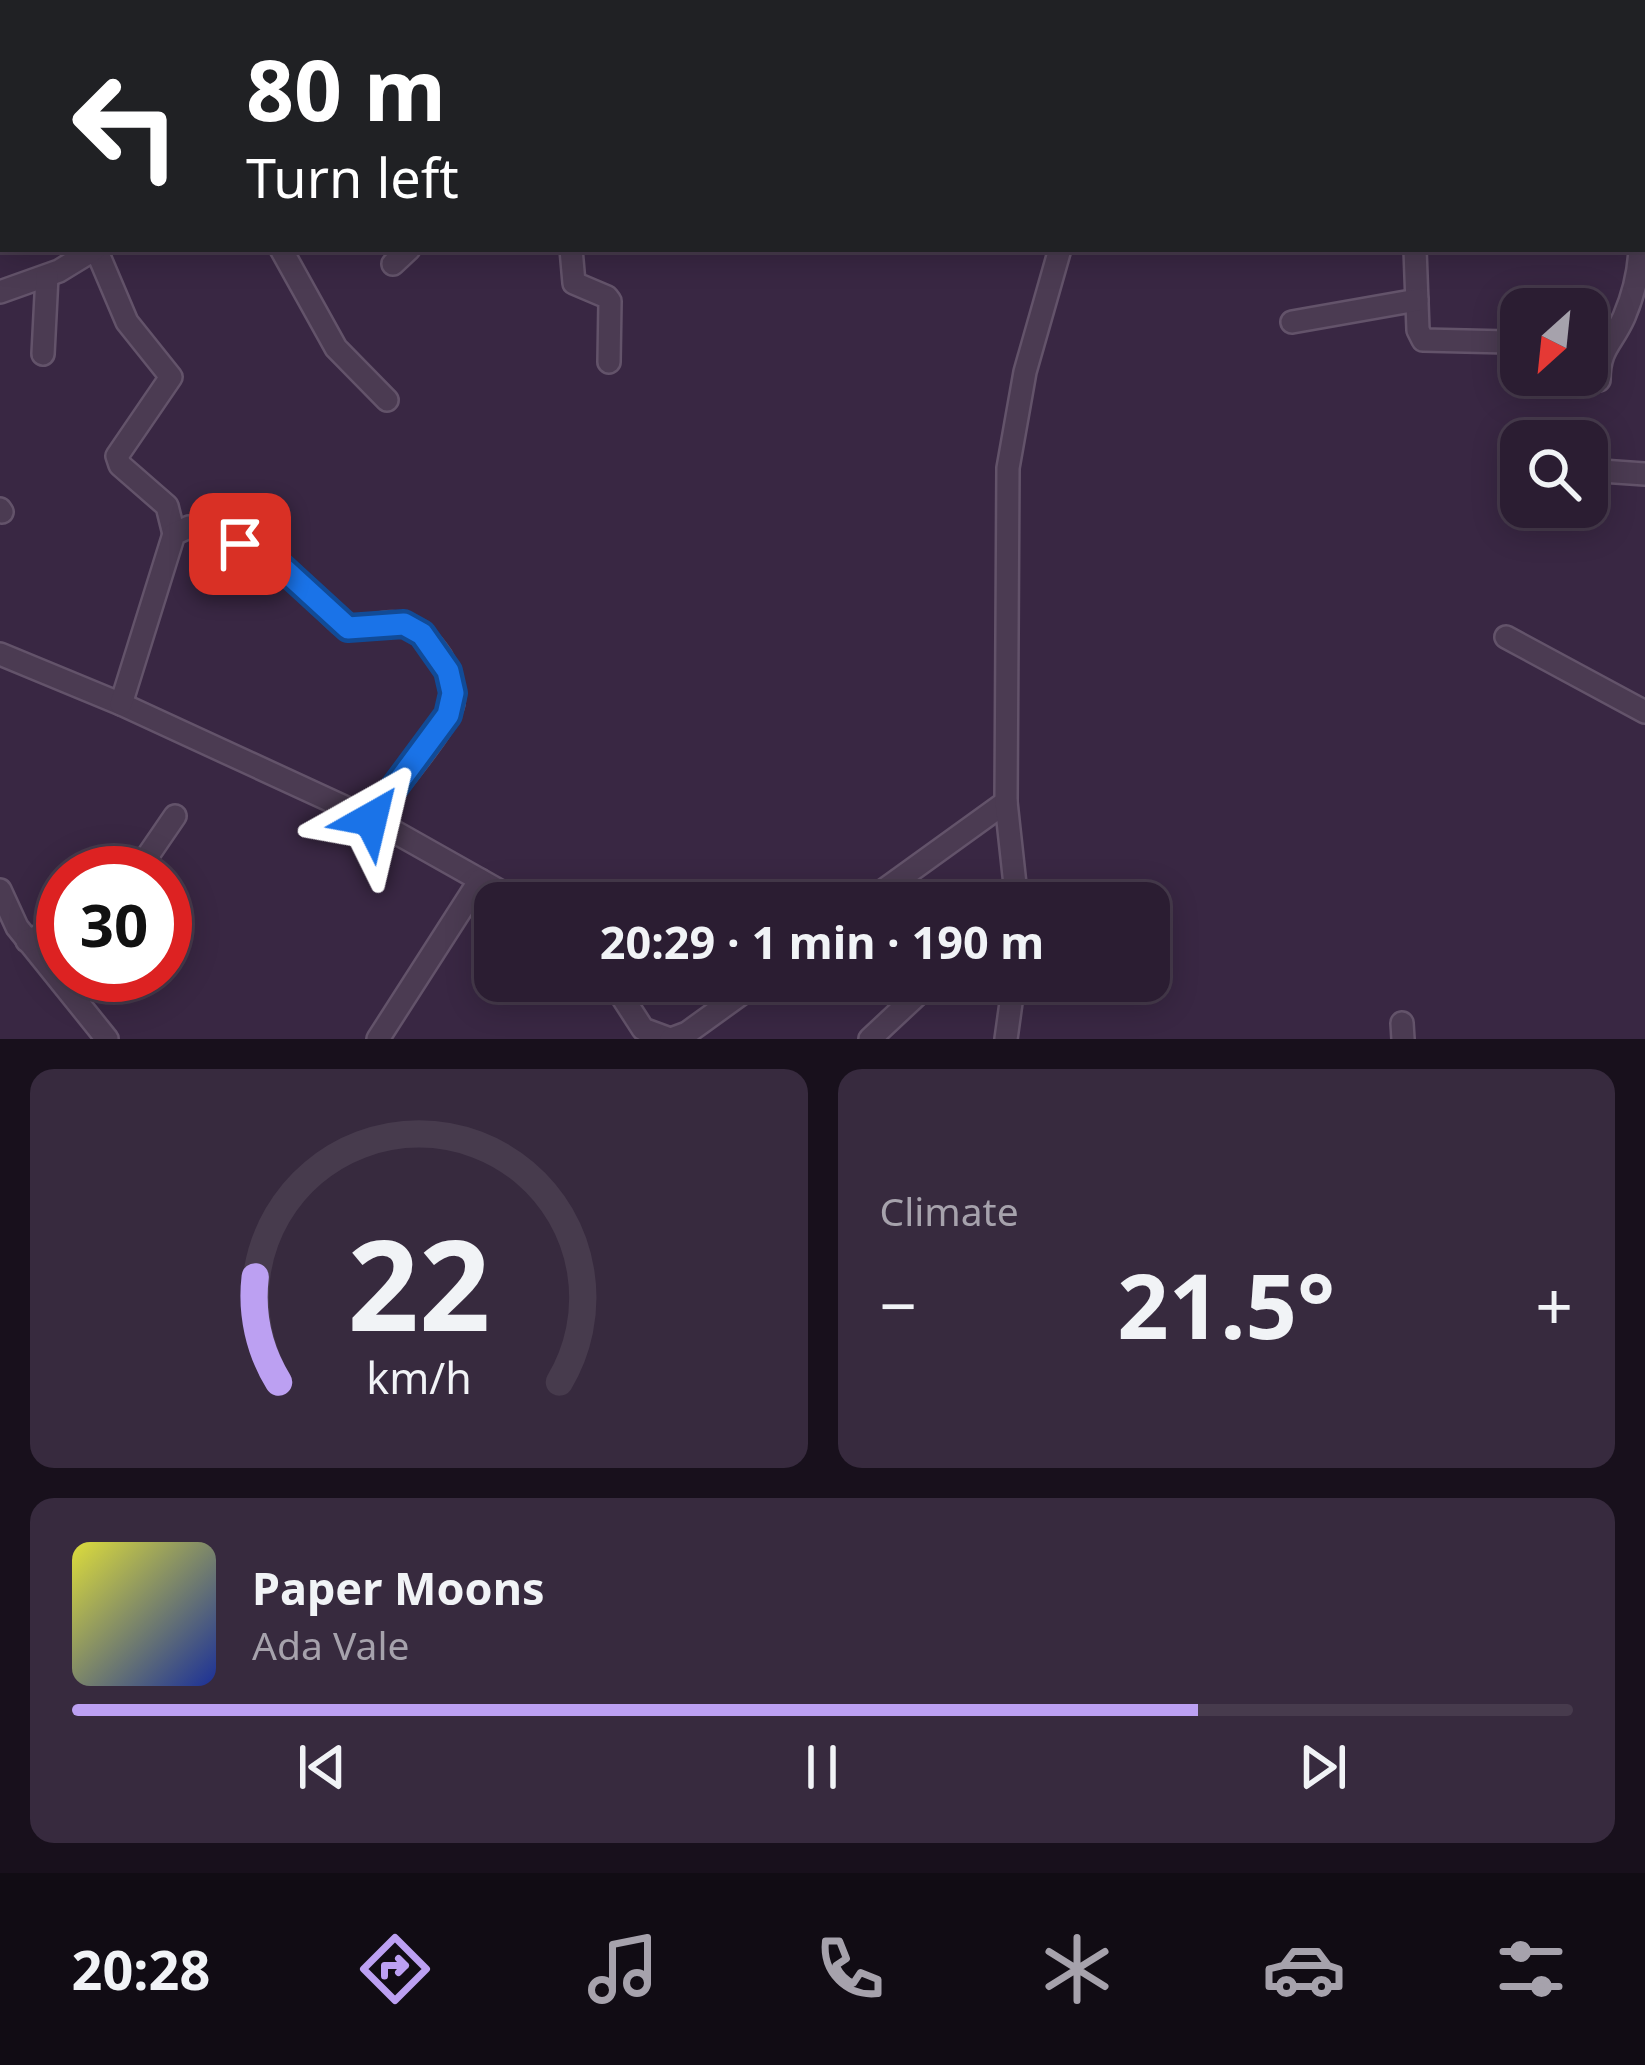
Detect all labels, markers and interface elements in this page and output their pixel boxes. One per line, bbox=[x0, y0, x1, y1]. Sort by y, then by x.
text: 80 m bbox=[246, 31, 446, 146]
icon: left bbox=[48, 48, 204, 204]
text: Turn left bbox=[246, 140, 459, 214]
north arrow bbox=[1500, 288, 1608, 396]
map controls bbox=[1500, 288, 1608, 528]
button: search bbox=[1500, 420, 1608, 528]
pin bbox=[189, 493, 291, 595]
icon: arrive bbox=[207, 511, 273, 577]
position arrow bbox=[308, 756, 434, 882]
speed limit sign: 30 bbox=[36, 846, 192, 1002]
text: 20:29 · 1 min · 190 m bbox=[600, 911, 1044, 972]
text: Climate bbox=[880, 1184, 1019, 1237]
text: 22 bbox=[347, 1198, 490, 1368]
text: 21.5° bbox=[1117, 1243, 1335, 1365]
text: − bbox=[880, 1259, 917, 1349]
text: + bbox=[1535, 1259, 1573, 1349]
text: km/h bbox=[366, 1347, 471, 1406]
text: Paper Moons bbox=[252, 1557, 545, 1618]
text: Ada Vale bbox=[252, 1618, 409, 1671]
icon: previous bbox=[289, 1734, 355, 1800]
icon: pause bbox=[789, 1734, 855, 1800]
icon: next bbox=[1290, 1734, 1356, 1800]
icon: directions bbox=[353, 1927, 437, 2011]
icon: music bbox=[581, 1927, 665, 2011]
icon: phone bbox=[808, 1927, 892, 2011]
icon: climate bbox=[1035, 1927, 1119, 2011]
icon: car bbox=[1262, 1927, 1346, 2011]
icon: filters bbox=[1489, 1927, 1573, 2011]
text: 20:28 bbox=[72, 1932, 210, 2006]

